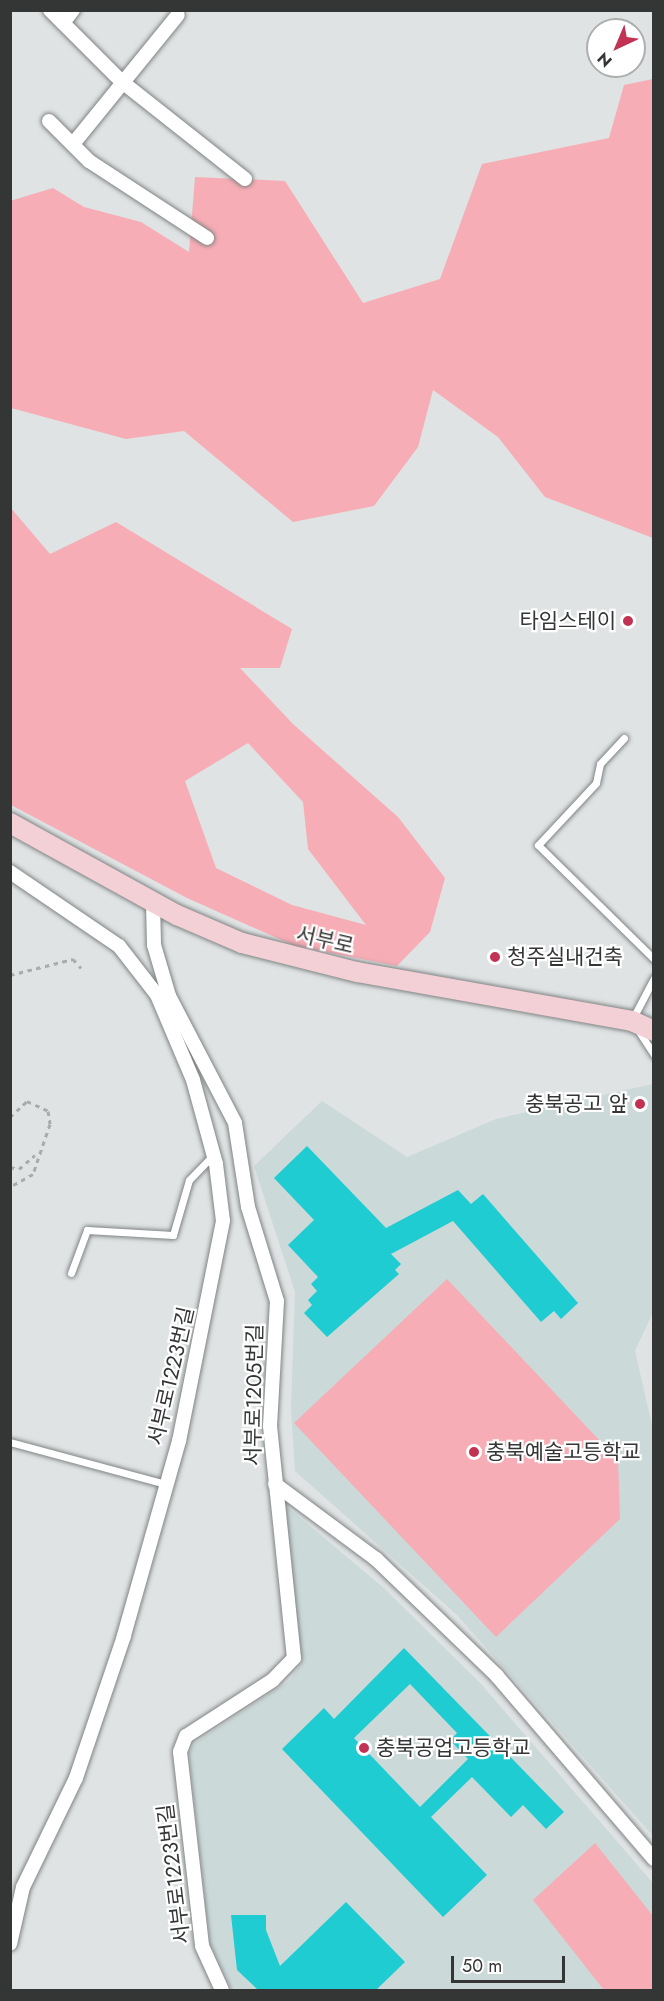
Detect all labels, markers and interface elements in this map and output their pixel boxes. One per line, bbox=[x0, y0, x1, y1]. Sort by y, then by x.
north arrow bbox=[586, 18, 646, 78]
text: N bbox=[592, 47, 617, 73]
place label: 타임스테이 bbox=[519, 608, 616, 634]
marker: 타임스테이 bbox=[621, 614, 635, 628]
street label: 서부로 bbox=[294, 921, 356, 959]
place label: 청주실내건축 bbox=[507, 944, 623, 970]
marker: 청주실내건축 bbox=[488, 950, 502, 964]
place label: 충북공고 앞 bbox=[525, 1091, 628, 1117]
marker: 충북공고 앞 bbox=[633, 1097, 647, 1111]
street label: 서부로1223번길 bbox=[143, 1304, 199, 1448]
street label: 서부로1205번길 bbox=[240, 1324, 268, 1466]
place label: 충북예술고등학교 bbox=[486, 1439, 641, 1465]
marker: 충북예술고등학교 bbox=[467, 1445, 481, 1459]
place label: 충북공업고등학교 bbox=[376, 1735, 531, 1761]
marker: 충북공업고등학교 bbox=[357, 1741, 371, 1755]
street label: 서부로1223번길 bbox=[153, 1802, 195, 1946]
scale bar bbox=[454, 1944, 568, 1982]
text: 50 m bbox=[462, 1953, 502, 1979]

